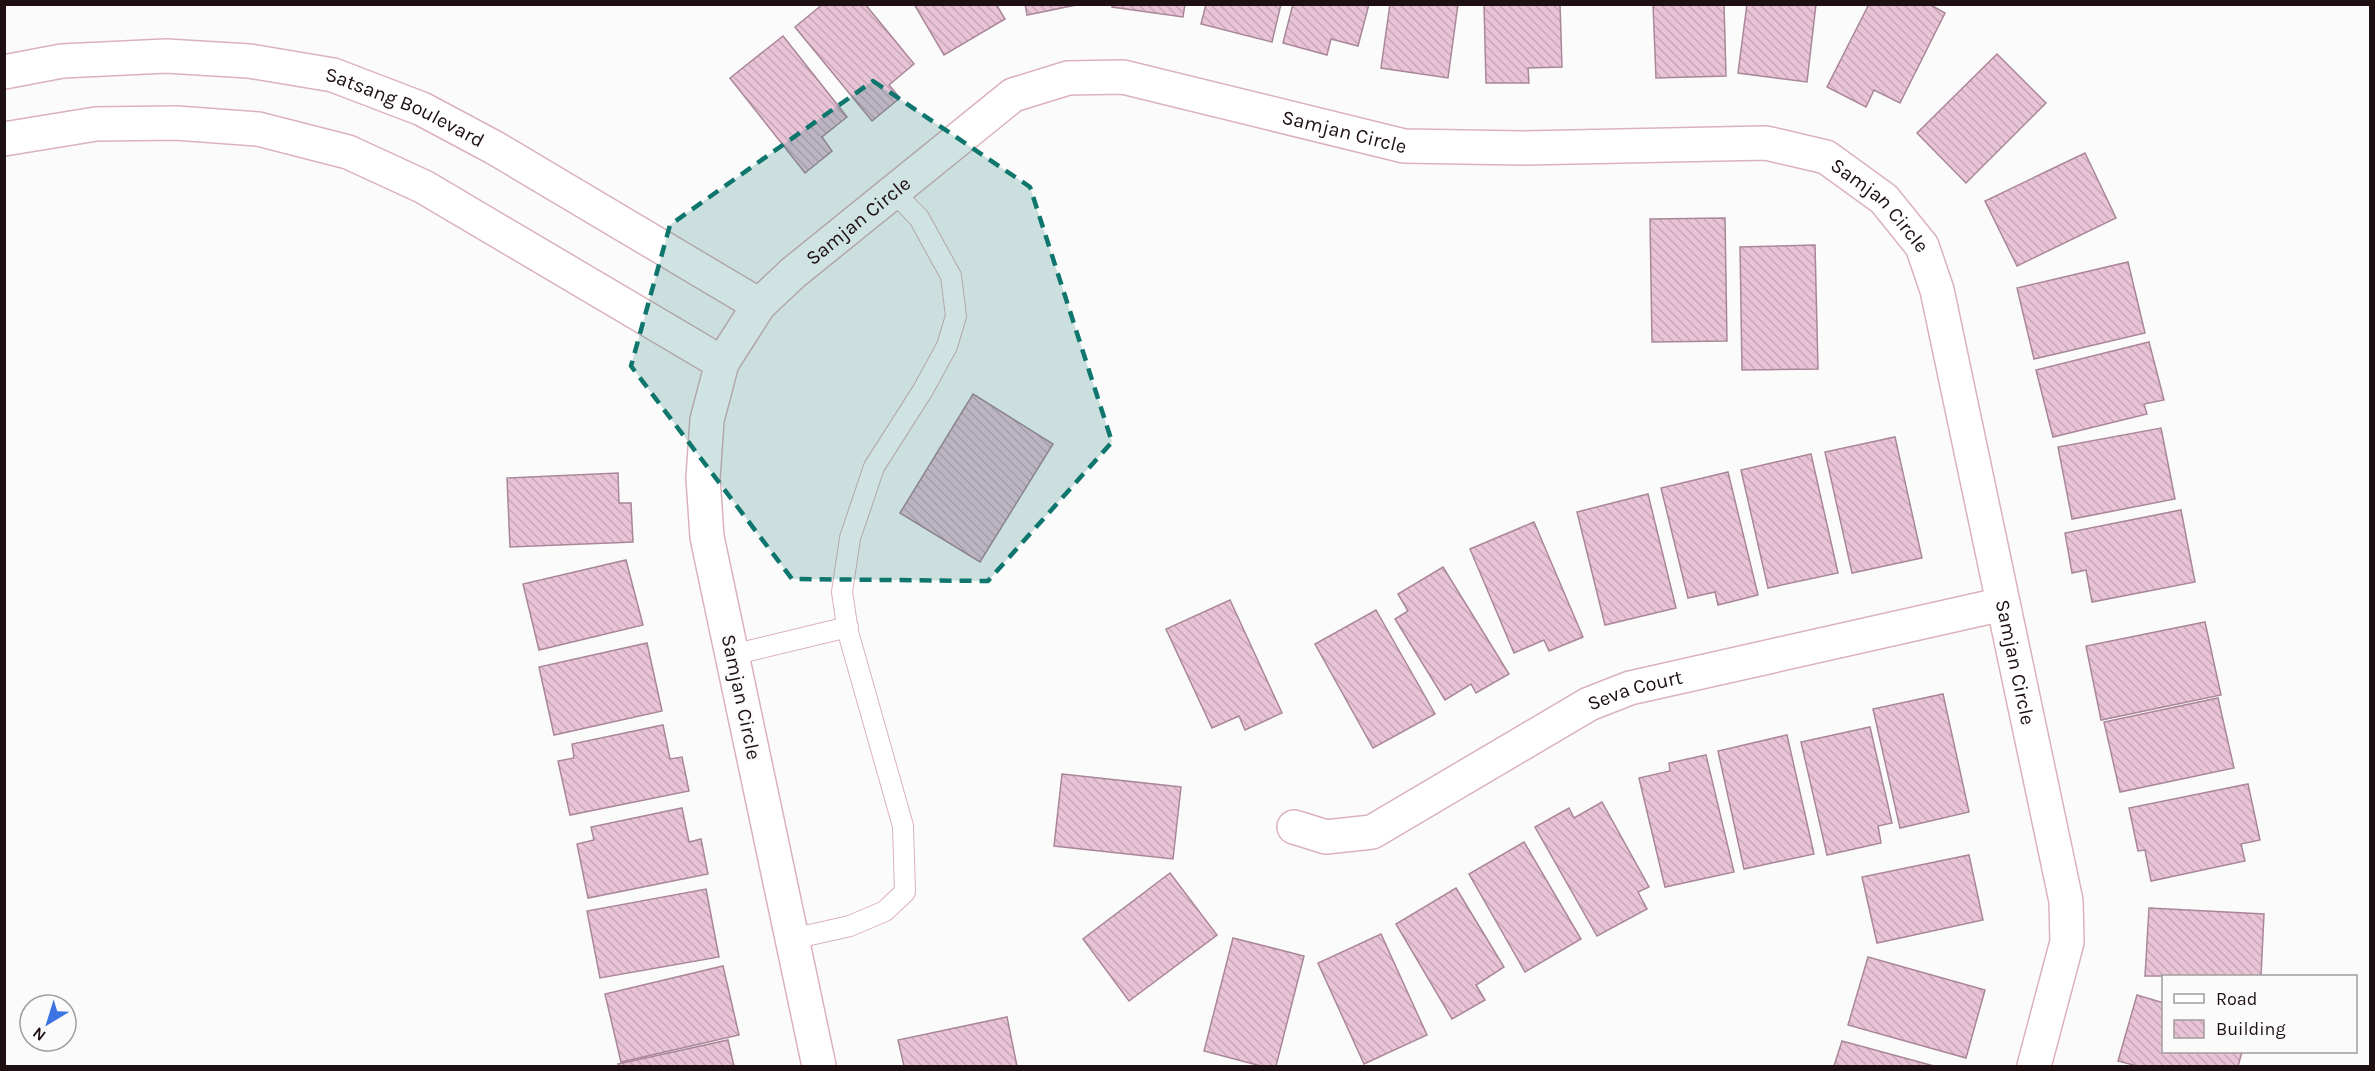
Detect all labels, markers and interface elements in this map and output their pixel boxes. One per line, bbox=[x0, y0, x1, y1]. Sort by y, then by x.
street label: Satsang Boulevard bbox=[324, 62, 488, 152]
street label: Samjan Circle bbox=[1280, 105, 1409, 158]
street label: Samjan Circle bbox=[1827, 153, 1934, 257]
street label: Samjan Circle bbox=[801, 171, 915, 270]
street label: Samjan Circle bbox=[1991, 597, 2040, 727]
street label: Samjan Circle bbox=[716, 632, 766, 762]
street label: Seva Court bbox=[1584, 665, 1685, 715]
legend bbox=[2162, 975, 2357, 1053]
text: Road bbox=[2216, 988, 2257, 1010]
north arrow bbox=[18, 993, 78, 1053]
text: Building bbox=[2216, 1018, 2286, 1040]
text: N bbox=[29, 1023, 49, 1045]

